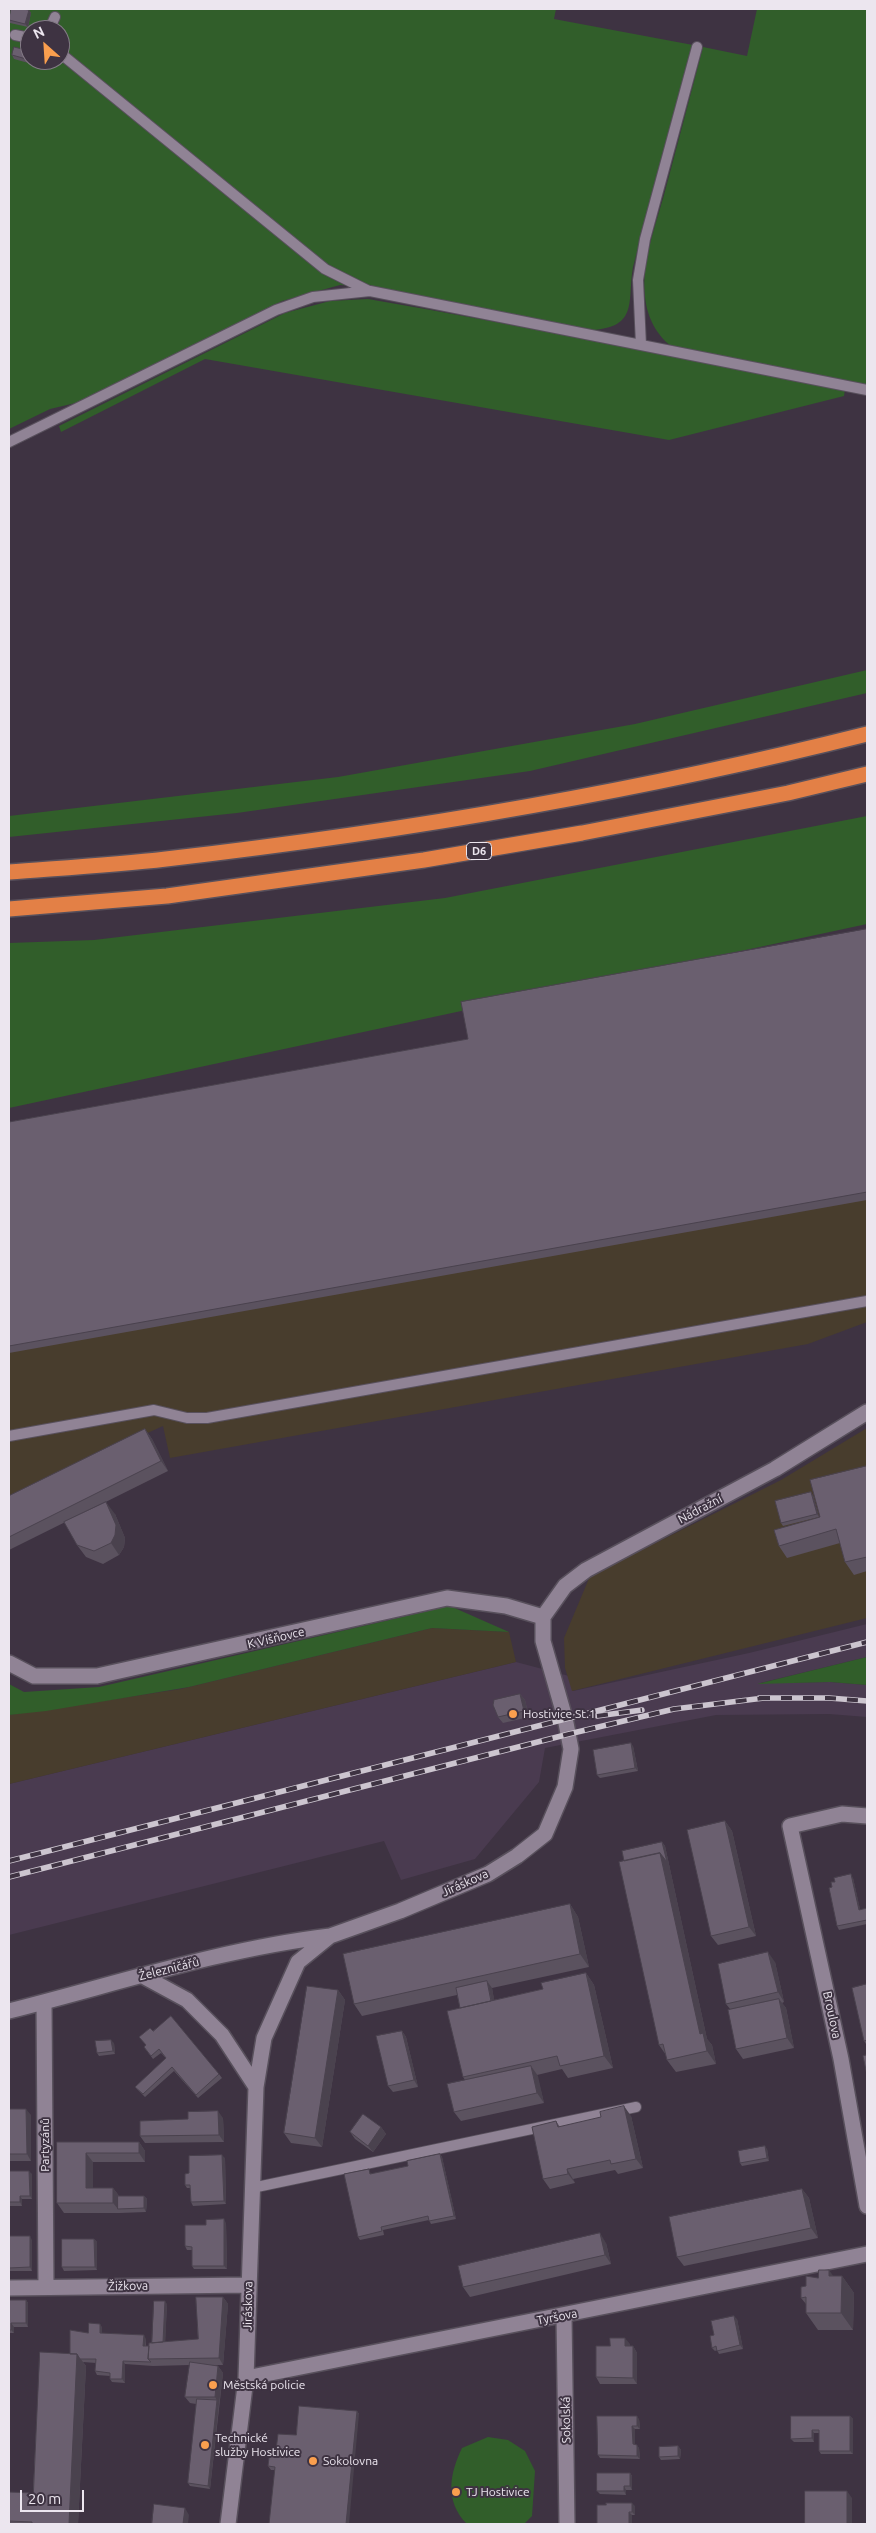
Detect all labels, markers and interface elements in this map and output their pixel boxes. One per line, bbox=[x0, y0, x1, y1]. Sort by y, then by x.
north arrow bbox=[20, 20, 70, 70]
text: N bbox=[31, 23, 47, 42]
road number: D6 bbox=[466, 842, 492, 859]
street label: Nádražní bbox=[676, 1491, 724, 1527]
street label: K Višňovce bbox=[246, 1624, 306, 1652]
place label: Hostivice St.1 bbox=[523, 1707, 596, 1721]
marker: Hostivice St.1 bbox=[507, 1708, 519, 1720]
street label: Jiráskova bbox=[439, 1866, 491, 1900]
street label: Železničářů bbox=[137, 1955, 201, 1983]
street label: Broulova bbox=[820, 1990, 844, 2040]
street label: Partyzánů bbox=[38, 2118, 52, 2172]
street label: Žižkova bbox=[108, 2278, 148, 2294]
street label: Jiráskova bbox=[240, 2281, 256, 2331]
street label: Tyršova bbox=[536, 2306, 578, 2328]
place label: Městská policie bbox=[223, 2378, 305, 2392]
marker: Městská policie bbox=[207, 2379, 219, 2391]
street label: Sokolská bbox=[558, 2397, 574, 2443]
place label: Technické služby Hostivice bbox=[215, 2431, 300, 2459]
marker: Technické služby Hostivice bbox=[199, 2439, 211, 2451]
place label: Sokolovna bbox=[323, 2454, 378, 2468]
marker: Sokolovna bbox=[307, 2455, 319, 2467]
scale bar bbox=[22, 2480, 86, 2512]
place label: TJ Hostivice bbox=[466, 2485, 530, 2499]
marker: TJ Hostivice bbox=[450, 2486, 462, 2498]
text: 20 m bbox=[28, 2490, 61, 2507]

